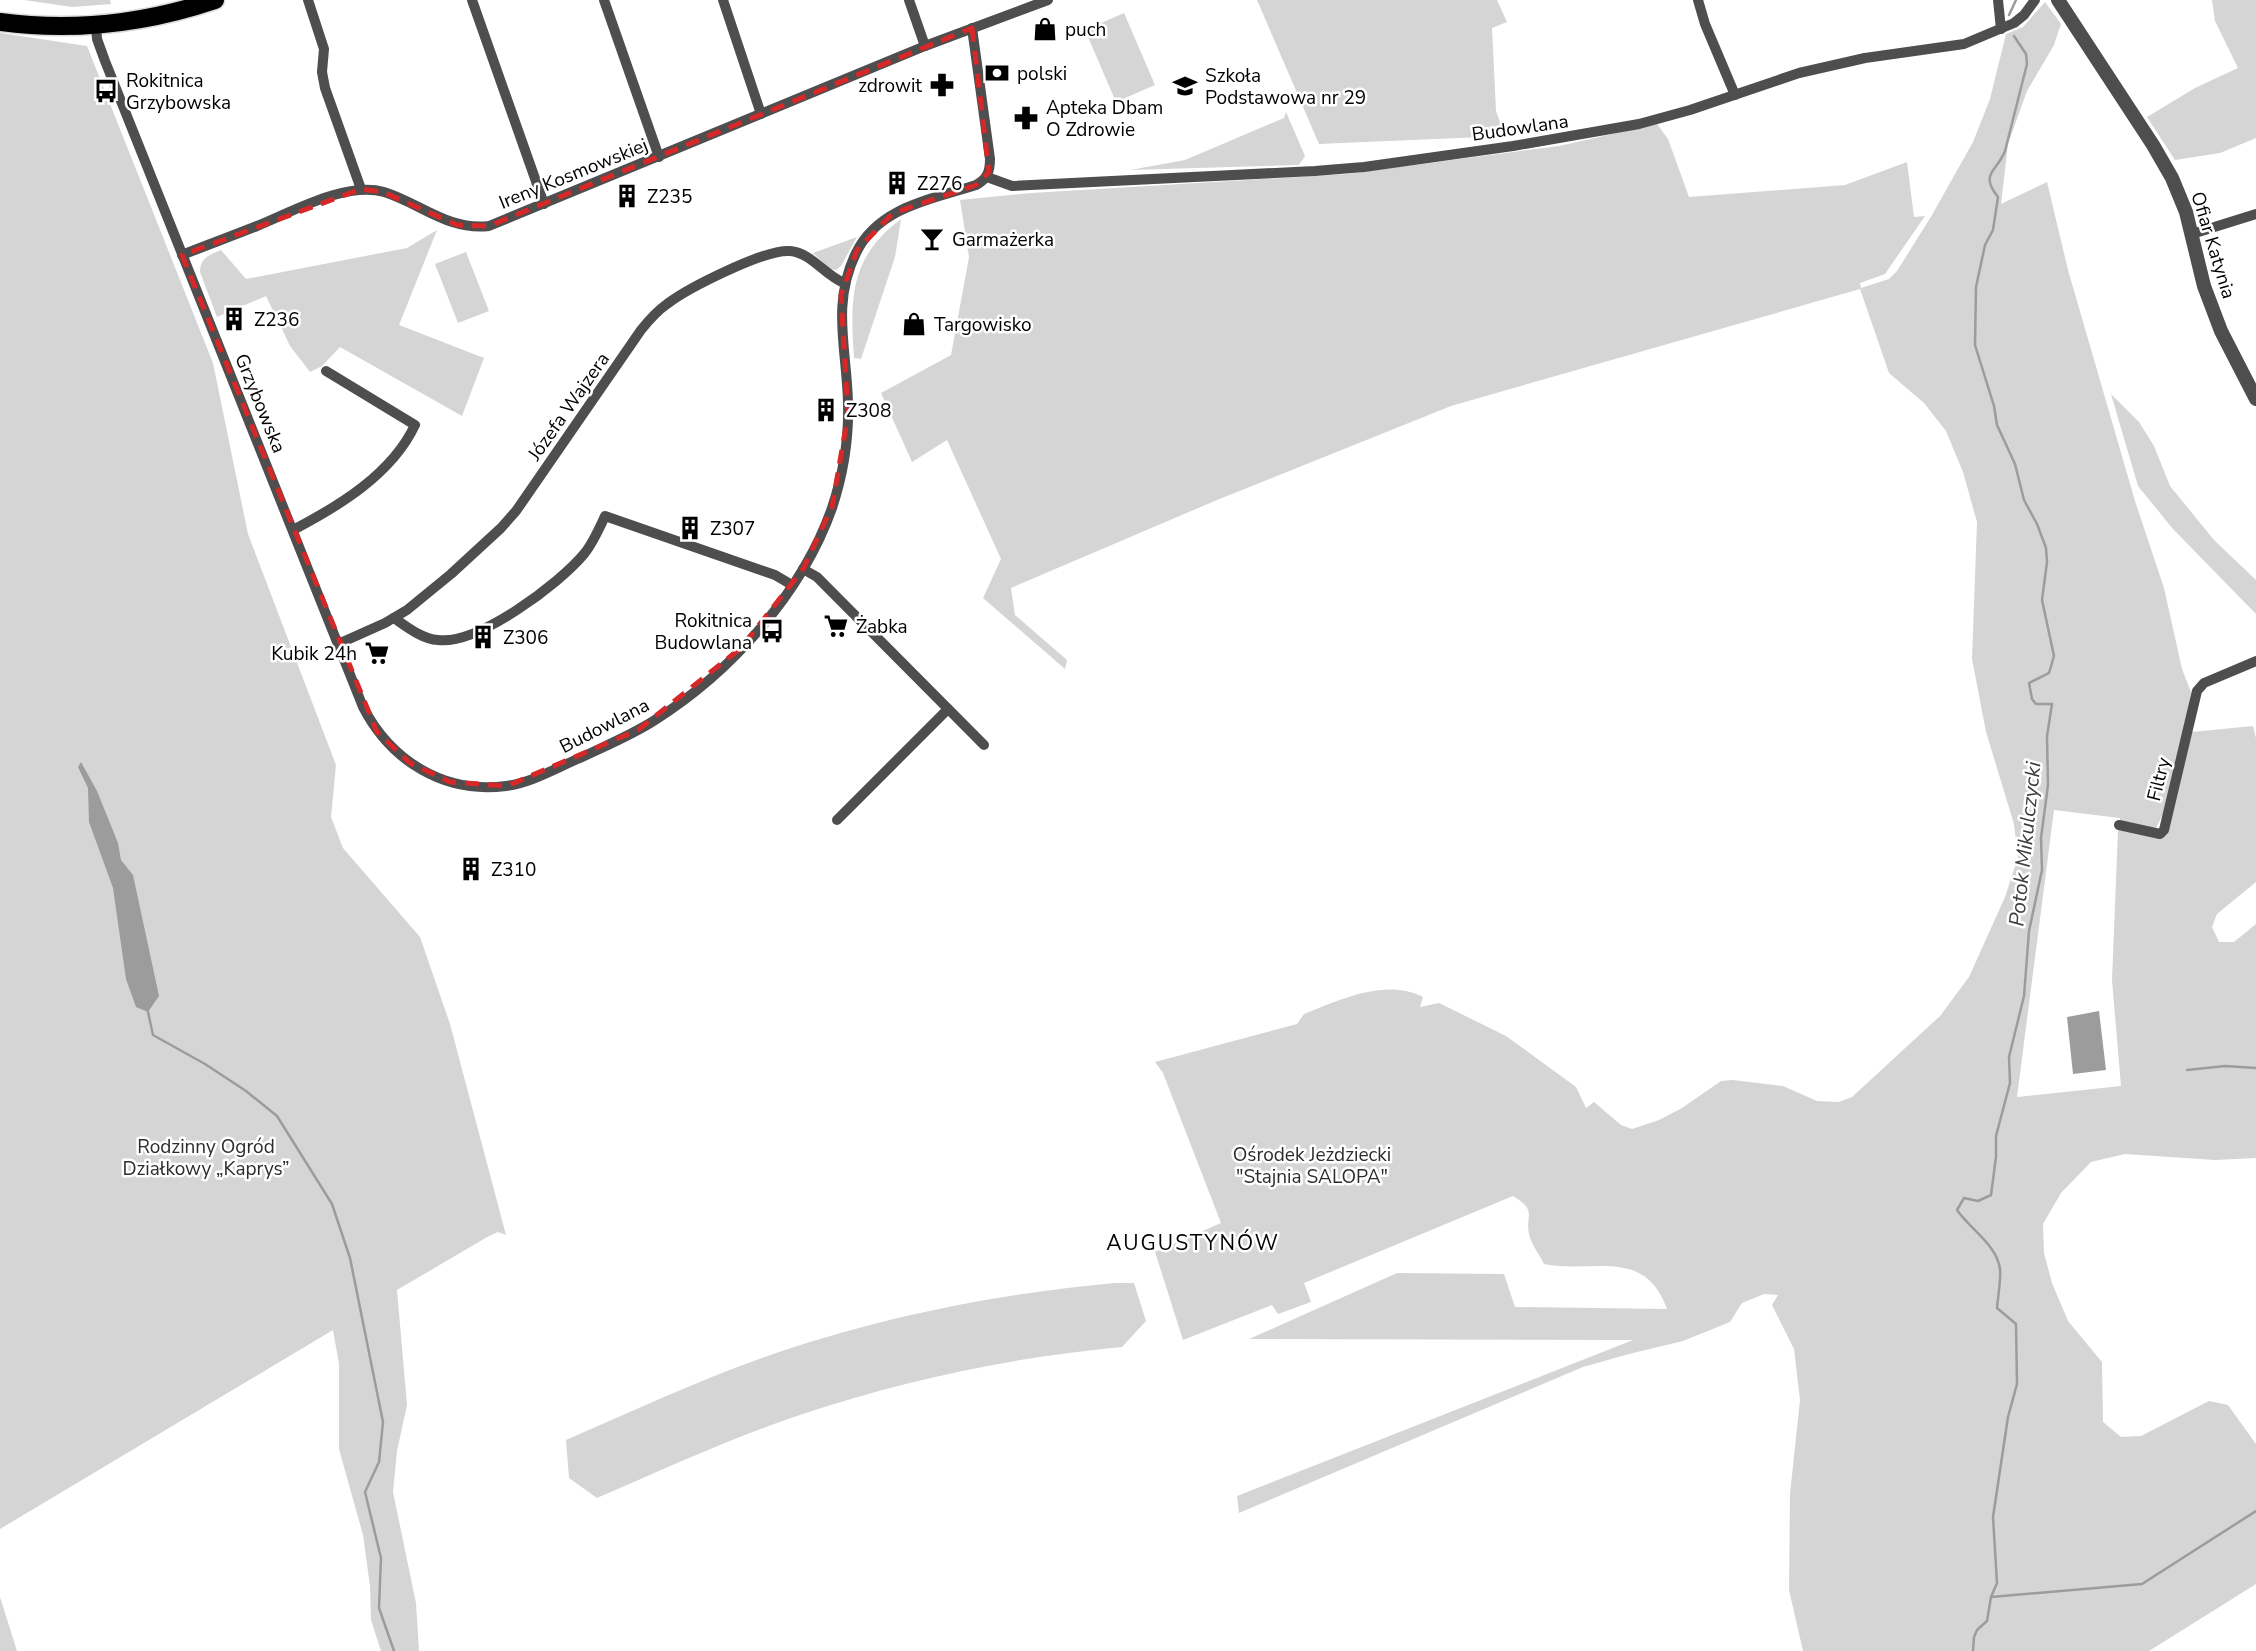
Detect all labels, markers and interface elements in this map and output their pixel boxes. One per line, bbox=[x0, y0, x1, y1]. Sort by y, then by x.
shop icon: puch bbox=[1031, 15, 1059, 43]
place label: puch bbox=[1065, 17, 1106, 43]
bank icon: polski bbox=[983, 59, 1011, 87]
place label: polski bbox=[1017, 61, 1067, 87]
place label: Szkoła Podstawowa nr 29 bbox=[1205, 63, 1366, 111]
place label: Rokitnica Grzybowska bbox=[126, 68, 231, 116]
pharmacy icon: zdrowit bbox=[928, 71, 956, 99]
school or university icon: Szkoła Podstawowa nr 29 bbox=[1171, 72, 1199, 100]
place label: zdrowit bbox=[858, 73, 922, 99]
bus stop icon: Rokitnica Grzybowska bbox=[92, 77, 120, 105]
place label: Apteka Dbam O Zdrowie bbox=[1046, 95, 1163, 143]
pharmacy icon: Apteka Dbam O Zdrowie bbox=[1012, 104, 1040, 132]
street label: Budowlana bbox=[1470, 108, 1570, 148]
street label: Ireny Kosmowskiej bbox=[495, 132, 652, 216]
building icon: Z276 bbox=[883, 169, 911, 197]
place label: Z276 bbox=[917, 171, 962, 197]
building icon: Z235 bbox=[613, 182, 641, 210]
place label: Z235 bbox=[647, 184, 692, 210]
street label: Ofiar Katynia bbox=[2184, 189, 2242, 302]
bar icon: Garmażerka bbox=[918, 225, 946, 253]
place label: Garmażerka bbox=[952, 227, 1054, 253]
building icon: Z236 bbox=[220, 305, 248, 333]
place label: Z236 bbox=[254, 307, 299, 333]
shop icon: Targowisko bbox=[900, 310, 928, 338]
place label: Targowisko bbox=[934, 312, 1032, 338]
street label: Józefa Wajzera bbox=[521, 347, 616, 467]
street label: Grzybowska bbox=[228, 350, 292, 457]
building icon: Z308 bbox=[812, 396, 840, 424]
place label: Z308 bbox=[846, 398, 891, 424]
building icon: Z307 bbox=[676, 514, 704, 542]
place label: Z307 bbox=[710, 516, 755, 542]
place label: Rokitnica Budowlana bbox=[654, 608, 752, 656]
supermarket icon: Żabka bbox=[822, 612, 850, 640]
place label: Żabka bbox=[856, 614, 908, 640]
bus stop icon: Rokitnica Budowlana bbox=[758, 617, 786, 645]
building icon: Z306 bbox=[469, 623, 497, 651]
place label: Z306 bbox=[503, 625, 548, 651]
supermarket icon: Kubik 24h bbox=[363, 639, 391, 667]
place label: Kubik 24h bbox=[271, 641, 357, 667]
street label: Budowlana bbox=[555, 692, 654, 760]
street label: Filtry bbox=[2141, 754, 2177, 804]
water label: Potok Mikulczycki bbox=[2002, 759, 2048, 928]
building icon: Z310 bbox=[457, 855, 485, 883]
place label: Z310 bbox=[491, 857, 536, 883]
park label: Rodzinny Ogród Działkowy „Kaprys” bbox=[122, 1134, 290, 1182]
park label: Ośrodek Jeżdziecki "Stajnia SALOPA" bbox=[1233, 1142, 1391, 1190]
district label: AUGUSTYNÓW bbox=[1106, 1229, 1280, 1257]

